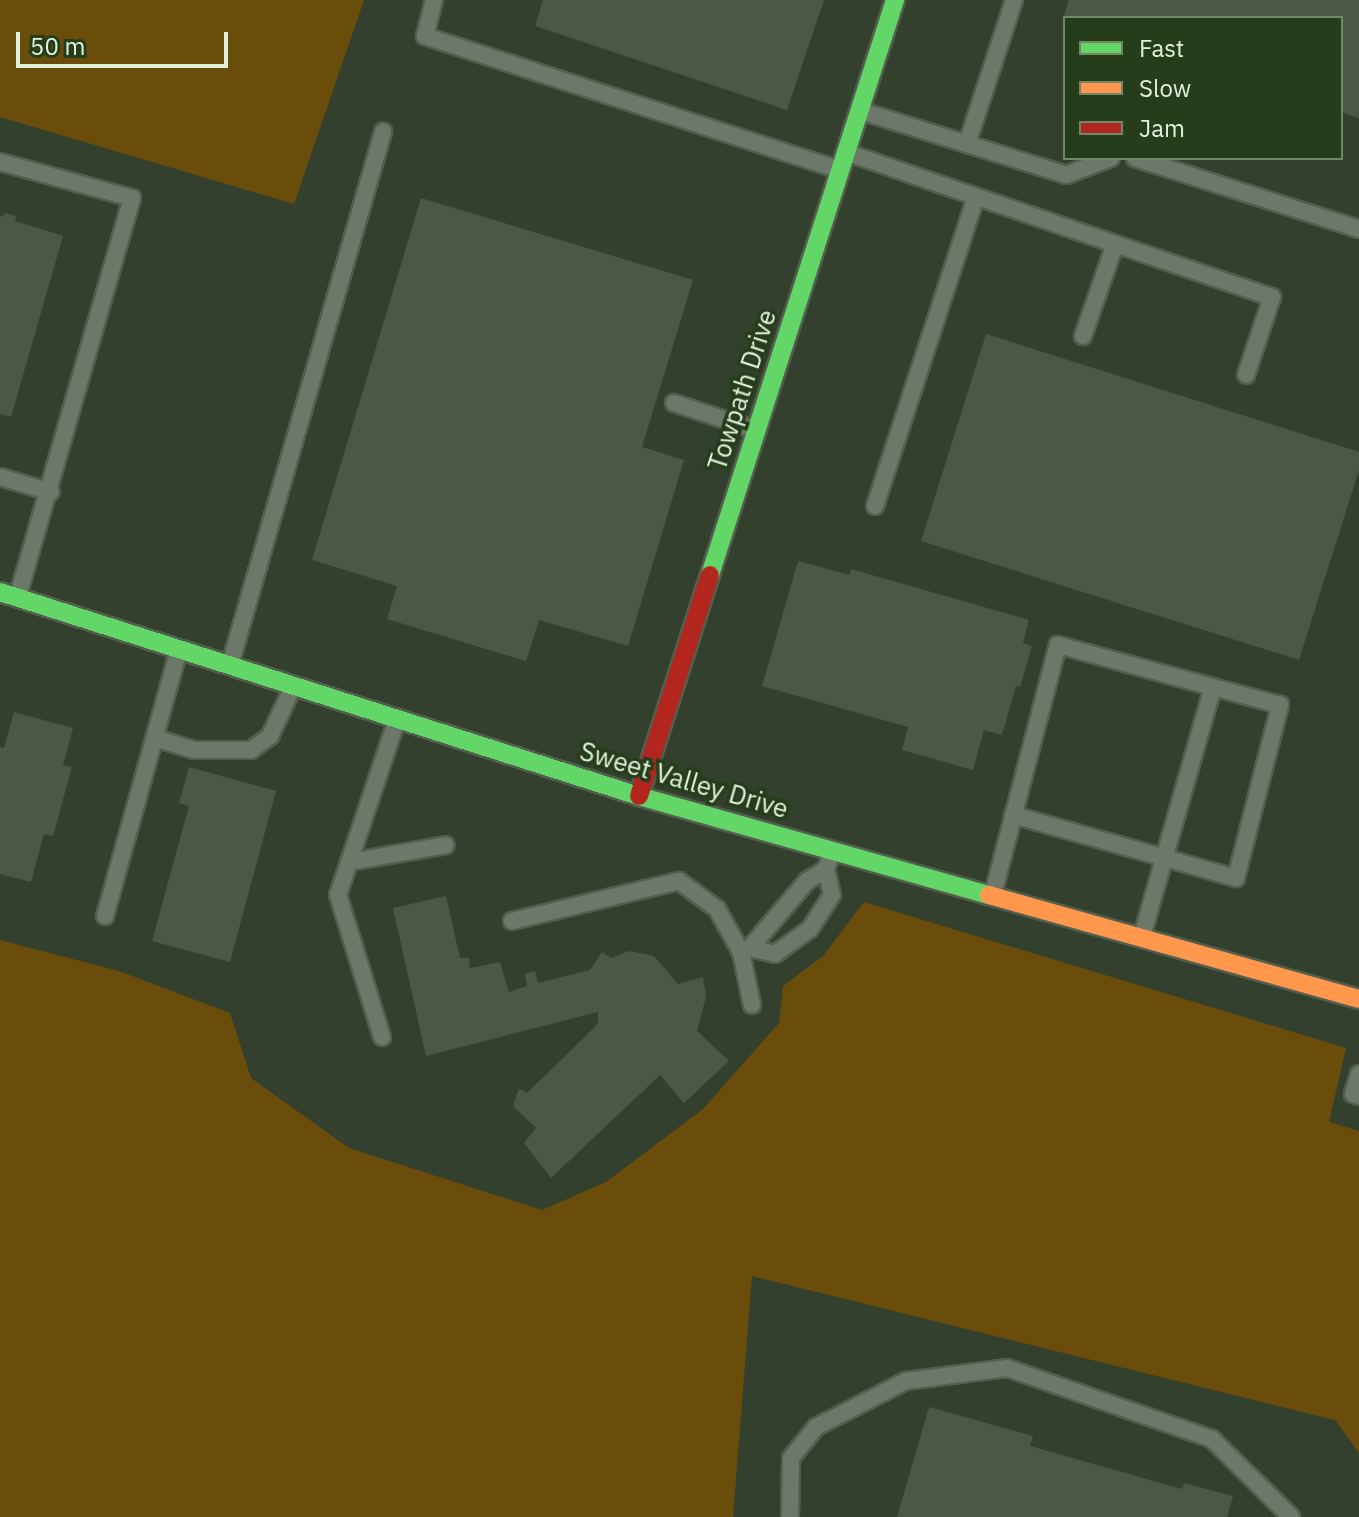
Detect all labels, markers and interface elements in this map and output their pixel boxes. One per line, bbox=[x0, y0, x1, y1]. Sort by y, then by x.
scale bar bbox=[20, 16, 232, 66]
legend bbox=[1063, 16, 1343, 160]
text: 50 m bbox=[30, 30, 85, 62]
text: Fast bbox=[1139, 32, 1184, 64]
text: Slow bbox=[1139, 72, 1191, 104]
text: Jam bbox=[1139, 112, 1185, 144]
street label: Towpath Drive bbox=[701, 306, 783, 474]
street label: Sweet Valley Drive bbox=[576, 735, 792, 825]

